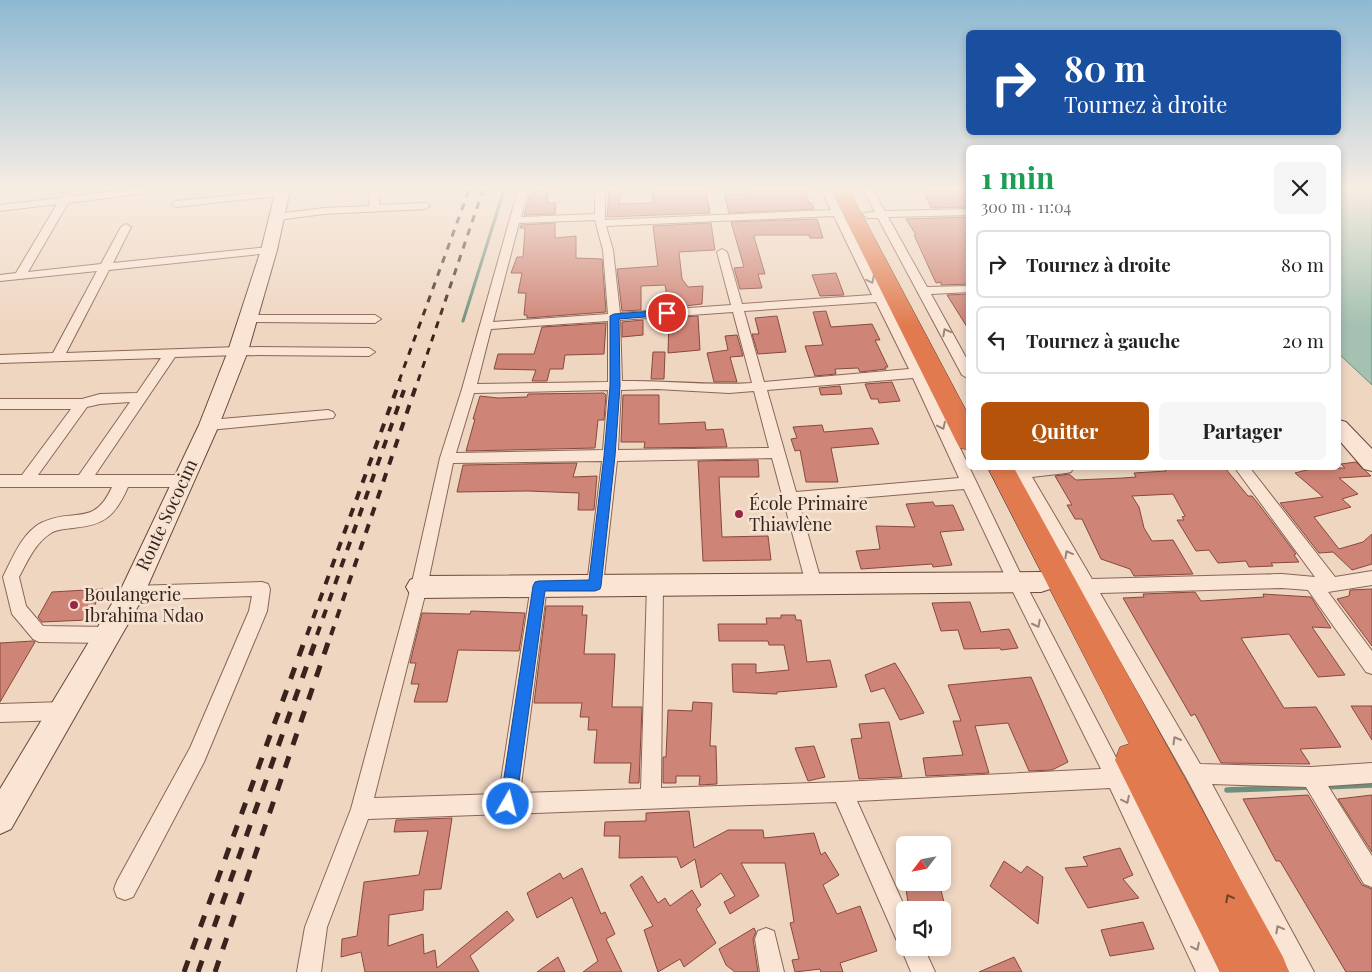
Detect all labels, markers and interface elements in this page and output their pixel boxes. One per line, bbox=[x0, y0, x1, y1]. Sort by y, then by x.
text: 80 m bbox=[1064, 44, 1146, 91]
icon: right bbox=[981, 50, 1046, 115]
text: Tournez à droite bbox=[1064, 89, 1227, 119]
text: 1 min bbox=[981, 157, 1055, 197]
button: close bbox=[1274, 162, 1326, 214]
text: 300 m · 11:04 bbox=[981, 196, 1071, 217]
icon: right bbox=[983, 250, 1011, 278]
text: Tournez à droite bbox=[1026, 251, 1171, 277]
text: 80 m bbox=[1281, 251, 1324, 277]
one-way arrow bbox=[865, 275, 875, 284]
pin bbox=[646, 292, 688, 334]
icon: arrive bbox=[653, 299, 681, 327]
icon: left bbox=[983, 326, 1011, 354]
text: Tournez à gauche bbox=[1026, 327, 1180, 353]
text: 20 m bbox=[1282, 327, 1324, 353]
one-way arrow bbox=[942, 329, 952, 338]
button: Quitter bbox=[981, 402, 1149, 460]
button: Partager bbox=[1159, 402, 1326, 460]
one-way arrow bbox=[936, 421, 946, 430]
street label: Route Sococim bbox=[130, 455, 202, 574]
place label: École Primaire Thiawlène bbox=[749, 491, 868, 536]
marker: École Primaire Thiawlène bbox=[733, 508, 745, 520]
one-way arrow bbox=[1064, 551, 1074, 560]
place label: Boulangerie Ibrahima Ndao bbox=[84, 582, 204, 627]
marker: Boulangerie Ibrahima Ndao bbox=[68, 599, 80, 611]
one-way arrow bbox=[1031, 619, 1041, 628]
one-way arrow bbox=[1172, 737, 1182, 746]
position arrow bbox=[481, 777, 533, 829]
one-way arrow bbox=[1120, 795, 1130, 804]
north arrow bbox=[896, 836, 951, 891]
map controls bbox=[896, 836, 951, 956]
one-way arrow bbox=[1225, 894, 1235, 903]
button: sound bbox=[896, 901, 951, 956]
one-way arrow bbox=[1275, 925, 1285, 934]
one-way arrow bbox=[1190, 942, 1201, 951]

